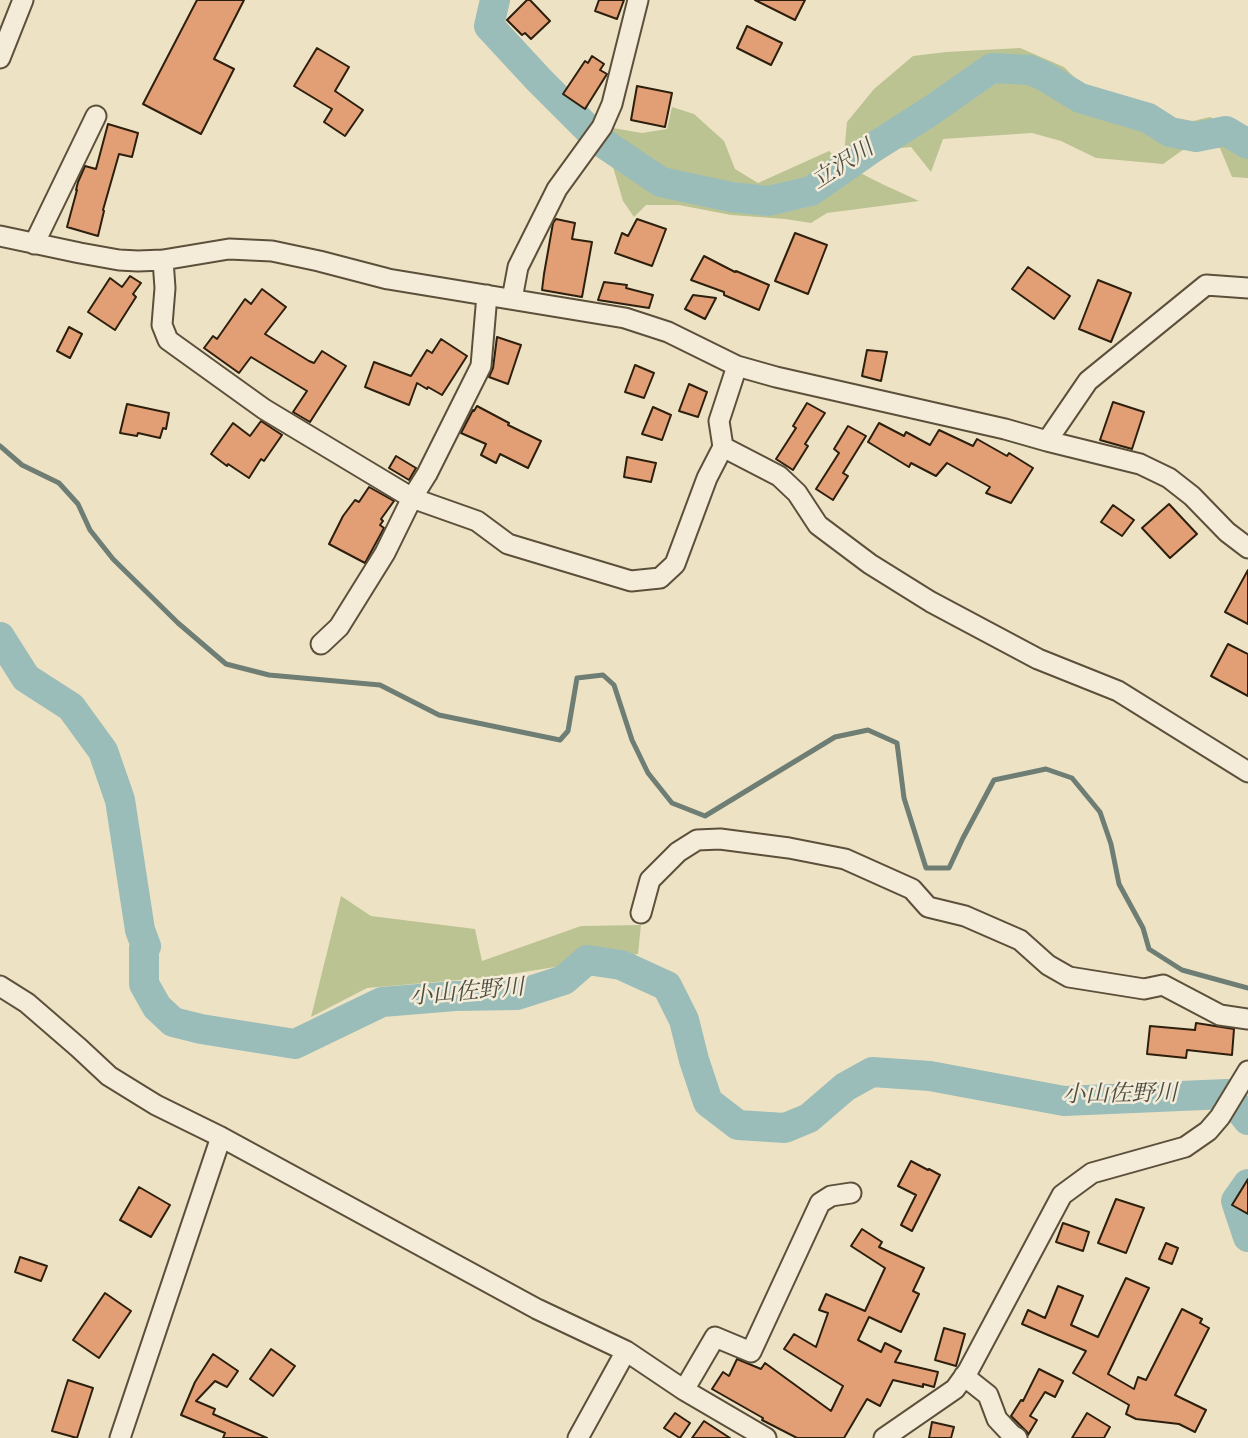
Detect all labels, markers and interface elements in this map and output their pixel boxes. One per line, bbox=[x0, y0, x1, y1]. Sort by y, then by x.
water label: 立沢川 bbox=[808, 137, 880, 197]
water label: 小山佐野川 bbox=[409, 976, 525, 1014]
water label: 小山佐野川 bbox=[1062, 1082, 1178, 1112]

